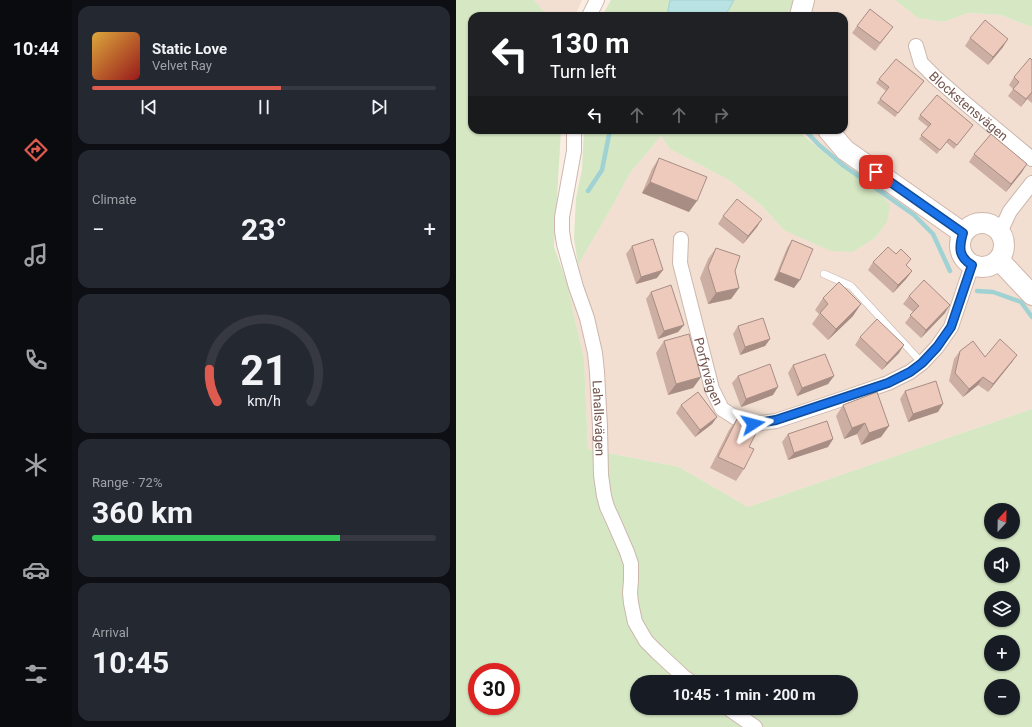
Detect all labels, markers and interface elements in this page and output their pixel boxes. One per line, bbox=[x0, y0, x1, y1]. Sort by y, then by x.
text: 130 m bbox=[550, 27, 629, 60]
icon: left bbox=[484, 28, 536, 80]
text: 10:44 bbox=[13, 38, 59, 59]
text: Static Love bbox=[152, 40, 227, 58]
text: Velvet Ray bbox=[152, 58, 212, 73]
text: Turn left bbox=[550, 61, 616, 82]
street label: Blockstensvägen bbox=[926, 68, 1011, 143]
icon: previous bbox=[138, 96, 160, 118]
icon: pause bbox=[253, 96, 275, 118]
icon: next bbox=[368, 96, 390, 118]
icon: left bbox=[584, 104, 606, 126]
icon: ahead bbox=[626, 104, 648, 126]
icon: ahead bbox=[668, 104, 690, 126]
icon: right bbox=[710, 104, 732, 126]
icon: directions bbox=[22, 136, 50, 164]
pin bbox=[859, 155, 893, 189]
icon: arrive bbox=[865, 161, 887, 183]
text: Climate bbox=[92, 192, 136, 207]
text: 23° bbox=[241, 212, 287, 247]
text: − bbox=[92, 217, 105, 242]
text: + bbox=[424, 217, 436, 242]
icon: music bbox=[22, 241, 50, 269]
street label: Porfyrvägen bbox=[692, 336, 726, 408]
text: 21 bbox=[240, 345, 288, 394]
icon: phone bbox=[22, 346, 50, 374]
street label: Lahallsvägen bbox=[590, 380, 608, 456]
text: km/h bbox=[247, 392, 281, 408]
position arrow bbox=[732, 403, 774, 445]
icon: climate bbox=[22, 451, 50, 479]
text: Range · 72% bbox=[92, 475, 162, 490]
text: 360 km bbox=[92, 495, 193, 530]
north arrow bbox=[984, 503, 1020, 539]
map controls bbox=[984, 503, 1020, 715]
button: sound bbox=[984, 547, 1020, 583]
icon: car bbox=[22, 556, 50, 584]
button: layers bbox=[984, 591, 1020, 627]
text: Arrival bbox=[92, 625, 129, 640]
button: + bbox=[984, 635, 1020, 671]
text: 10:45 bbox=[92, 645, 169, 680]
icon: filters bbox=[22, 660, 50, 688]
speed limit sign: 30 bbox=[468, 663, 520, 715]
button: − bbox=[984, 679, 1020, 715]
text: 10:45 · 1 min · 200 m bbox=[673, 686, 815, 704]

